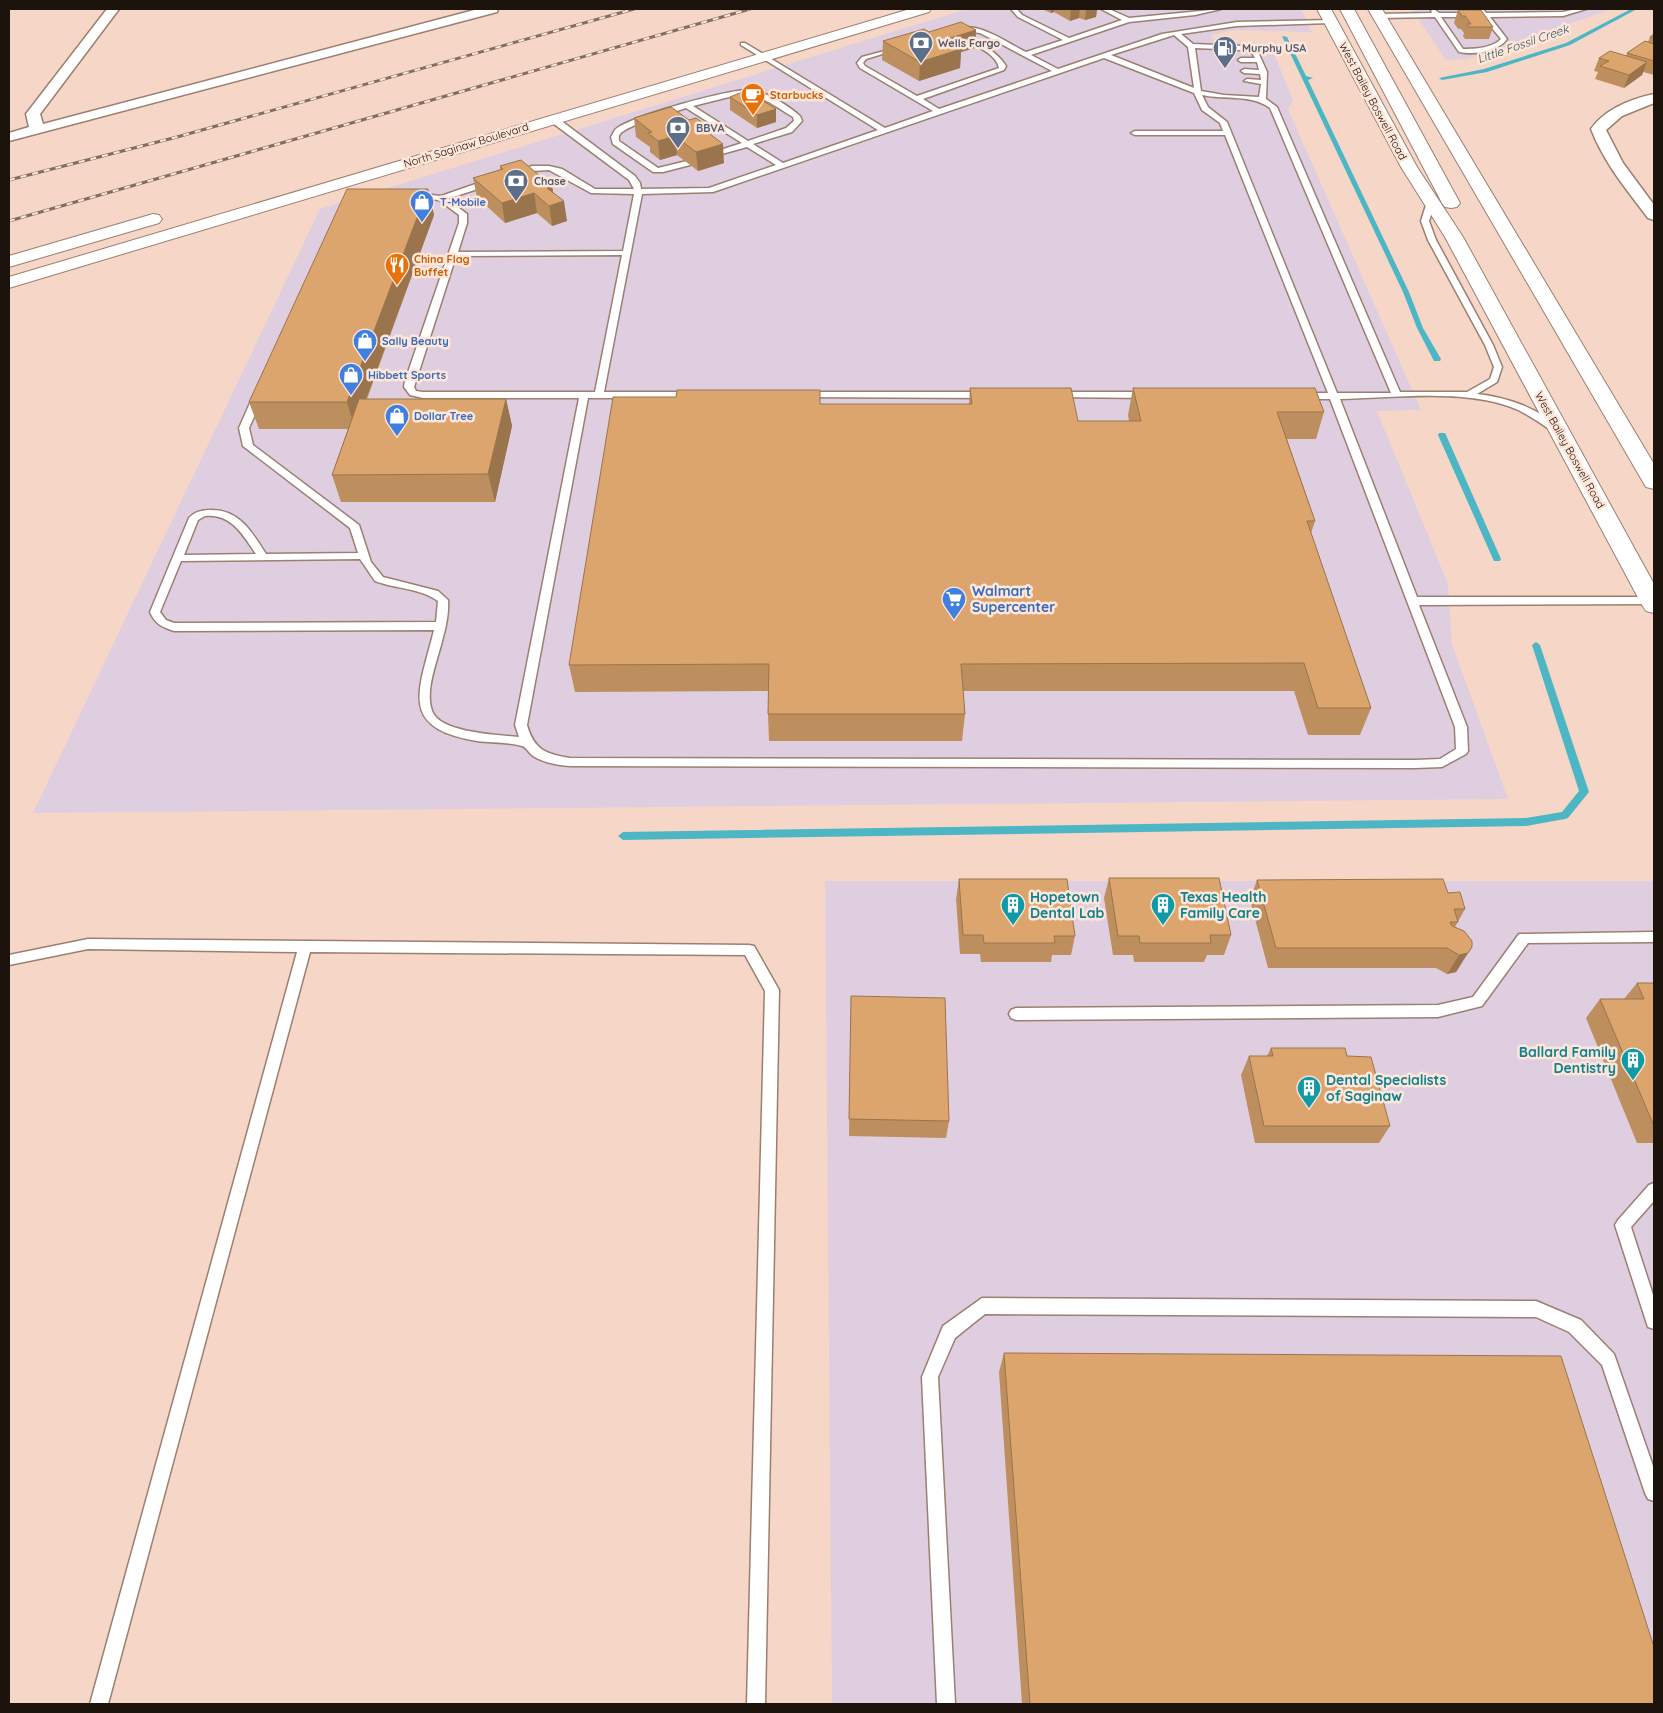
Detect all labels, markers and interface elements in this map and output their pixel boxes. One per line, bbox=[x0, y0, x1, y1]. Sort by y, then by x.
water label: Little Fossil Creek bbox=[1475, 20, 1572, 66]
bank icon: Wells Fargo bbox=[908, 30, 934, 64]
fuel station icon: Murphy USA bbox=[1212, 35, 1238, 69]
place label: Wells Fargo bbox=[938, 36, 1000, 50]
street label: West Bailey Boswell Road bbox=[1336, 40, 1410, 162]
place label: Murphy USA bbox=[1242, 41, 1306, 55]
cafe icon: Starbucks bbox=[740, 82, 766, 116]
place label: Starbucks bbox=[770, 88, 823, 102]
bank icon: BBVA bbox=[665, 115, 691, 149]
street label: North Saginaw Boulevard bbox=[402, 119, 530, 171]
place label: BBVA bbox=[696, 121, 724, 135]
bank icon: Chase bbox=[503, 168, 529, 202]
place label: Chase bbox=[534, 174, 567, 188]
shop icon: T-Mobile bbox=[409, 189, 435, 223]
place label: T-Mobile bbox=[440, 195, 486, 209]
restaurant icon: China Flag Buffet bbox=[384, 252, 410, 286]
place label: China Flag Buffet bbox=[414, 252, 470, 279]
shop icon: Sally Beauty bbox=[352, 328, 378, 362]
place label: Sally Beauty bbox=[382, 334, 449, 348]
shop icon: Hibbett Sports bbox=[338, 362, 364, 396]
place label: Hibbett Sports bbox=[368, 368, 446, 382]
street label: West Bailey Boswell Road bbox=[1532, 389, 1608, 511]
shop icon: Dollar Tree bbox=[384, 403, 410, 437]
place label: Dollar Tree bbox=[414, 409, 474, 423]
place label: Walmart Supercenter bbox=[972, 582, 1055, 616]
supermarket icon: Walmart Supercenter bbox=[941, 586, 967, 620]
place label: Hopetown Dental Lab bbox=[1030, 888, 1105, 922]
place label: Texas Health Family Care bbox=[1180, 888, 1266, 922]
building icon: Hopetown Dental Lab bbox=[1000, 892, 1026, 926]
building icon: Texas Health Family Care bbox=[1150, 892, 1176, 926]
place label: Ballard Family Dentistry bbox=[1519, 1043, 1616, 1077]
building icon: Ballard Family Dentistry bbox=[1620, 1047, 1646, 1081]
place label: Dental Specialists of Saginaw bbox=[1326, 1071, 1447, 1105]
building icon: Dental Specialists of Saginaw bbox=[1296, 1075, 1322, 1109]

